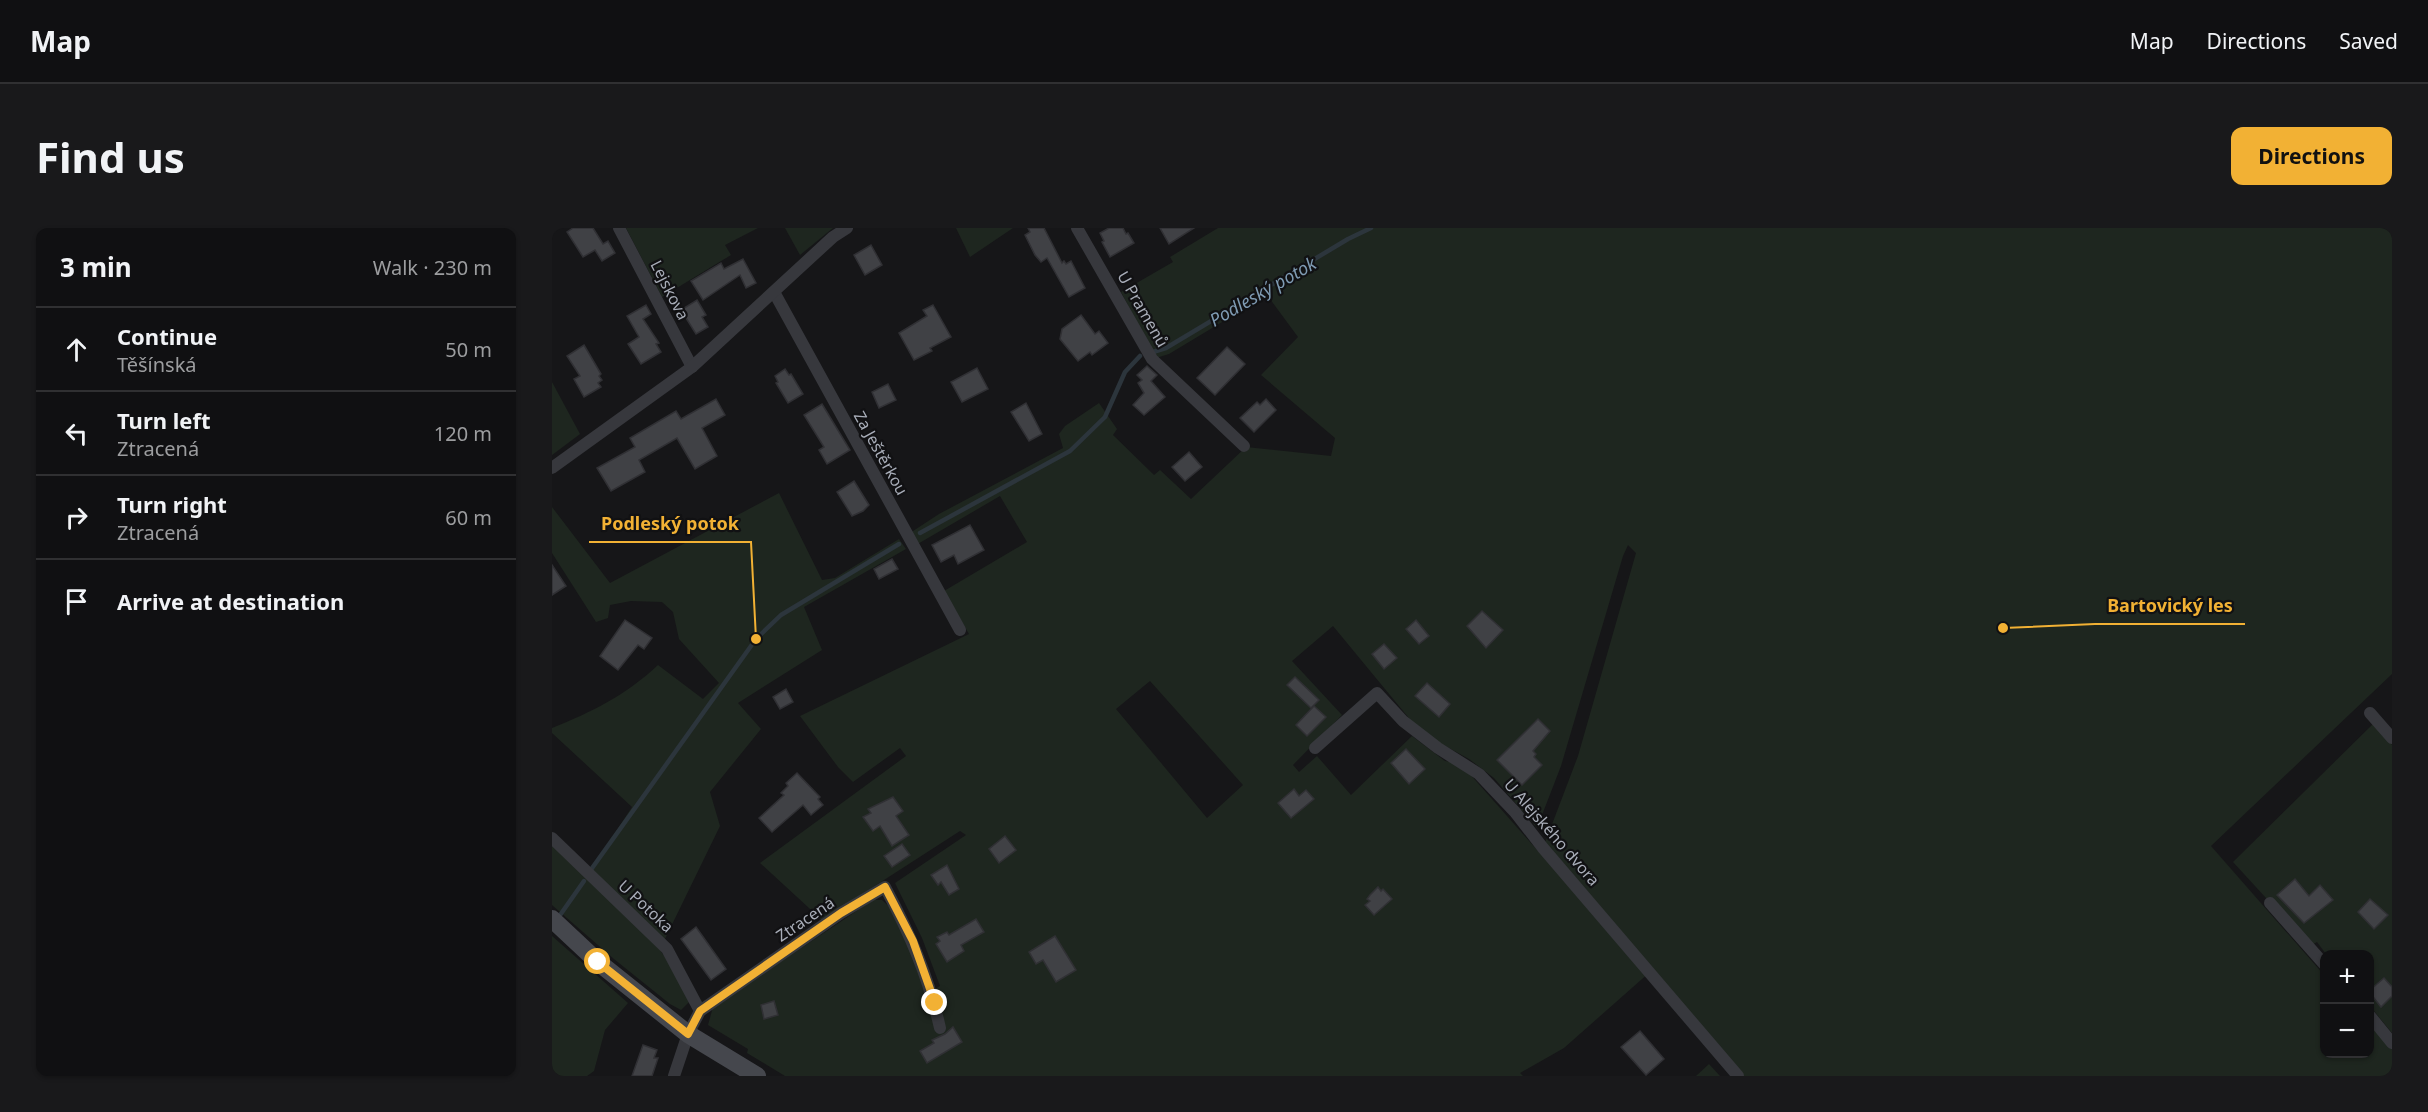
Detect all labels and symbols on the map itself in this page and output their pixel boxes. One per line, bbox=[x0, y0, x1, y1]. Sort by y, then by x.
water label: Podleský potok bbox=[1205, 250, 1321, 331]
street label: Lejskova bbox=[646, 256, 694, 324]
street label: U Pramenů bbox=[1112, 267, 1174, 351]
street label: Za Ještěrkou bbox=[849, 407, 913, 499]
callout: Podleský potok bbox=[589, 506, 751, 542]
text: Podleský potok bbox=[601, 511, 740, 535]
callout: Bartovický les bbox=[2095, 588, 2245, 624]
text: Bartovický les bbox=[2107, 593, 2233, 617]
street label: U Alejského dvora bbox=[1499, 774, 1605, 890]
street label: U Potoka bbox=[614, 875, 678, 937]
street label: Ztracená bbox=[772, 891, 838, 947]
route start bbox=[584, 948, 610, 974]
route end bbox=[921, 989, 947, 1015]

